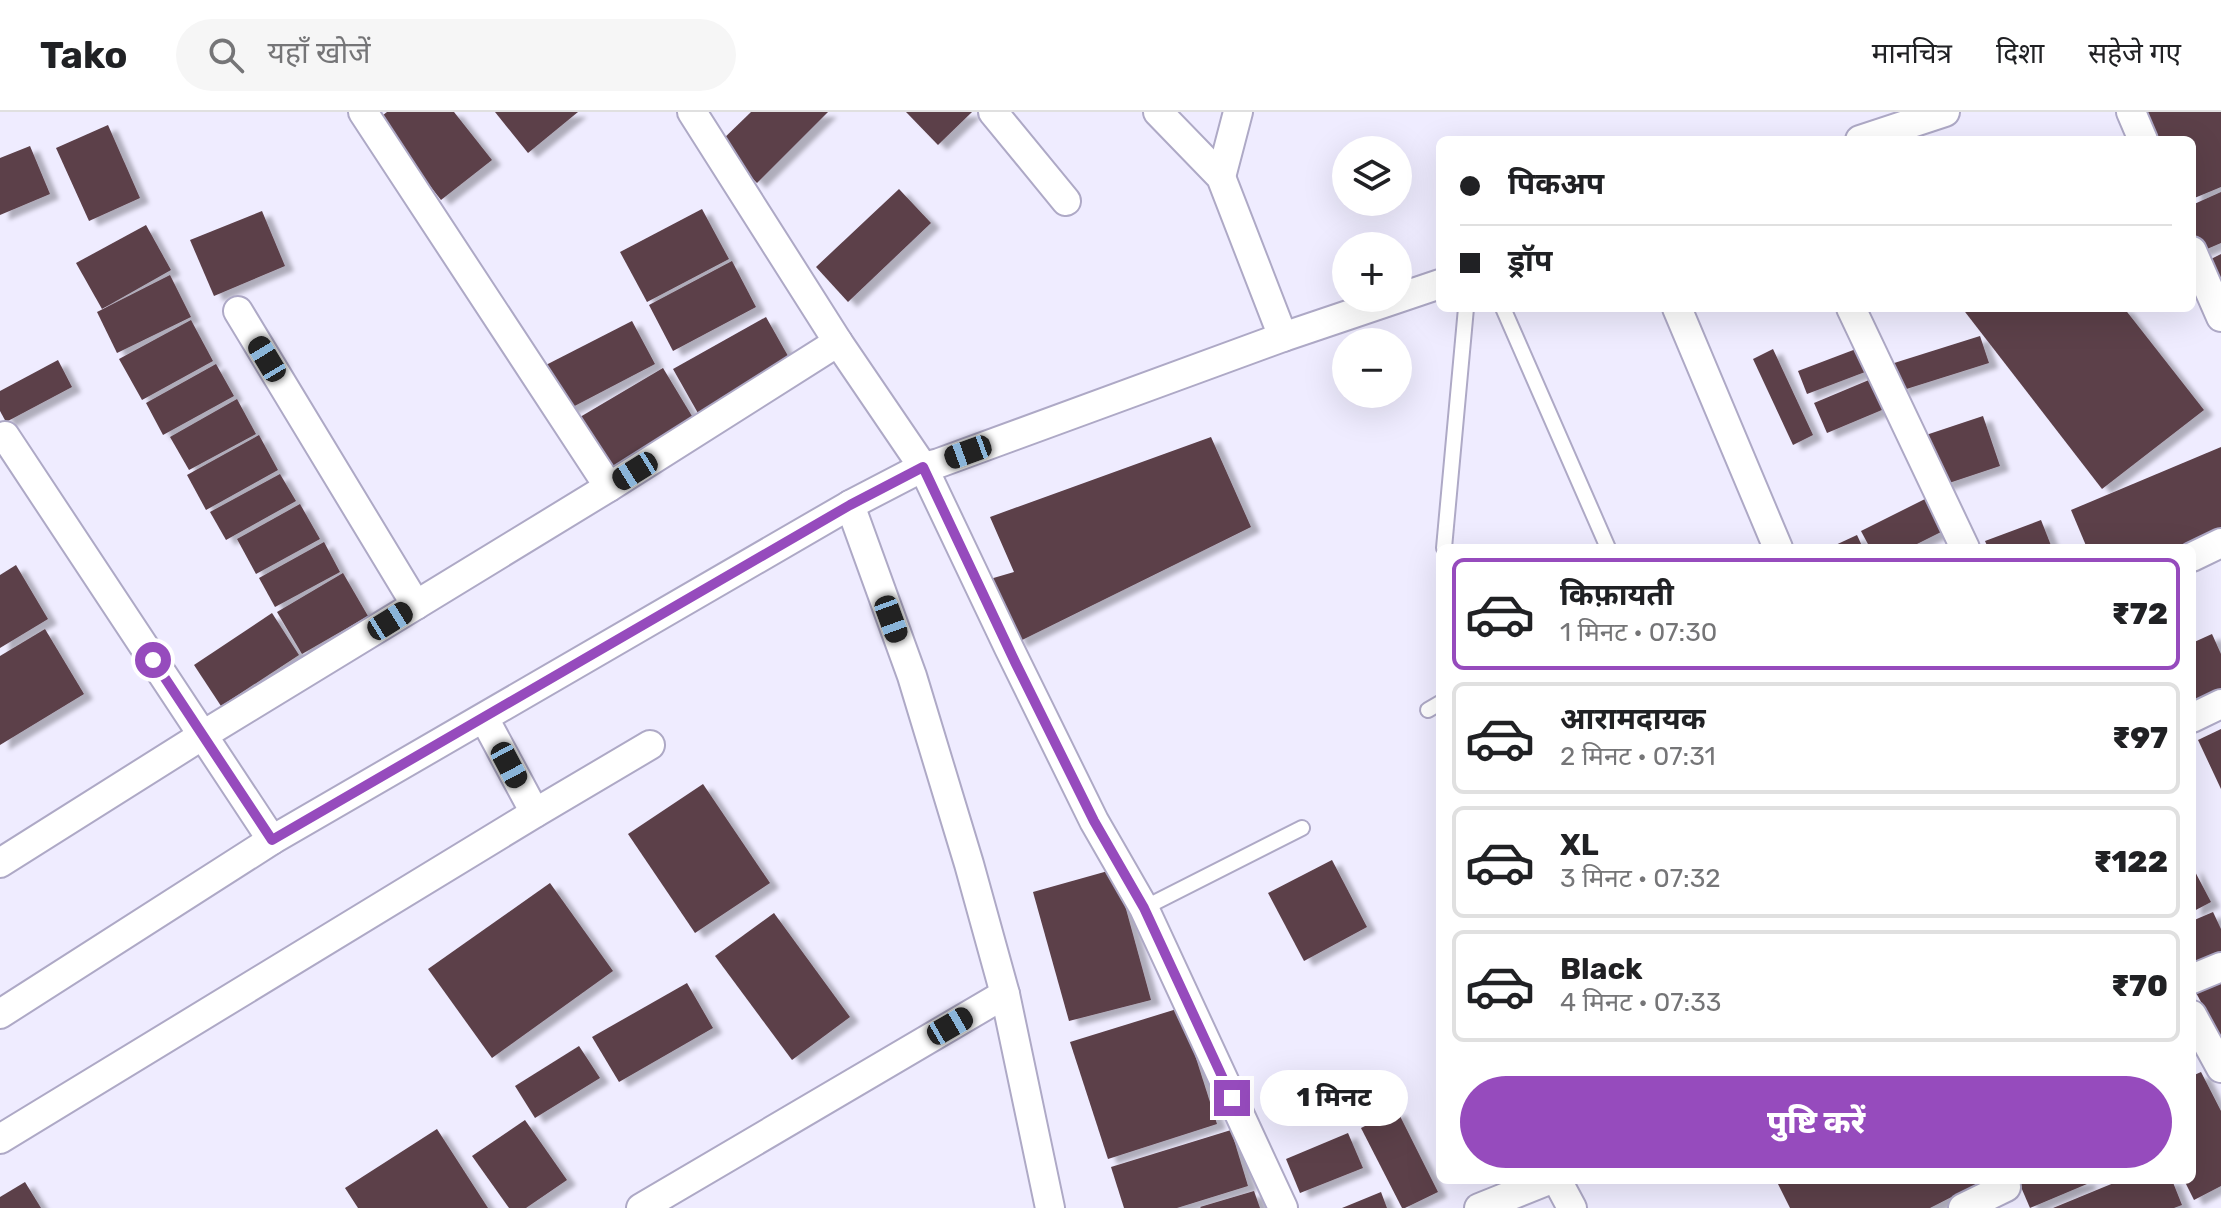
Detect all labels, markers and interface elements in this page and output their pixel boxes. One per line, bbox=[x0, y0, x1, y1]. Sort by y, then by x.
search box bbox=[176, 19, 736, 91]
text: Tako bbox=[40, 32, 128, 78]
icon: search bbox=[204, 33, 248, 77]
text: यहाँ खोजें bbox=[268, 35, 371, 71]
text: मानचित्र bbox=[1872, 37, 1952, 70]
text: दिशा bbox=[1996, 37, 2044, 70]
text: सहेजे गए bbox=[2088, 37, 2181, 70]
map controls bbox=[1332, 136, 1412, 408]
button: layers bbox=[1332, 136, 1412, 216]
text: पिकअप bbox=[1508, 166, 1604, 202]
button: + bbox=[1332, 232, 1412, 312]
text: ड्रॉप bbox=[1508, 243, 1552, 279]
button: − bbox=[1332, 328, 1412, 408]
car bbox=[244, 332, 290, 386]
car bbox=[941, 433, 995, 471]
car bbox=[608, 448, 662, 494]
text: किफ़ायती bbox=[1560, 577, 1674, 613]
icon: car bbox=[1464, 578, 1536, 650]
car bbox=[872, 592, 910, 646]
text: ₹72 bbox=[2112, 596, 2168, 632]
car bbox=[363, 598, 417, 644]
text: 1 मिनट · 07:30 bbox=[1560, 617, 1717, 648]
route start bbox=[135, 642, 171, 678]
text: आरामदायक bbox=[1560, 701, 1706, 737]
icon: car bbox=[1464, 702, 1536, 774]
text: ₹97 bbox=[2112, 720, 2168, 756]
car bbox=[487, 738, 531, 792]
text: 2 मिनट · 07:31 bbox=[1560, 741, 1716, 772]
icon: car bbox=[1464, 826, 1536, 898]
text: XL bbox=[1560, 827, 1599, 863]
text: ₹122 bbox=[2093, 844, 2168, 880]
text: 3 मिनट · 07:32 bbox=[1560, 863, 1721, 894]
icon: car bbox=[1464, 950, 1536, 1022]
text: Black bbox=[1560, 951, 1643, 987]
text: ₹70 bbox=[2111, 968, 2168, 1004]
text: 4 मिनट · 07:33 bbox=[1560, 987, 1721, 1018]
car bbox=[923, 1004, 977, 1048]
callout: 1 मिनट bbox=[1260, 1070, 1408, 1126]
button: पुष्टि करें bbox=[1460, 1076, 2172, 1168]
route end bbox=[1214, 1080, 1250, 1116]
text: 1 मिनट bbox=[1297, 1082, 1371, 1113]

